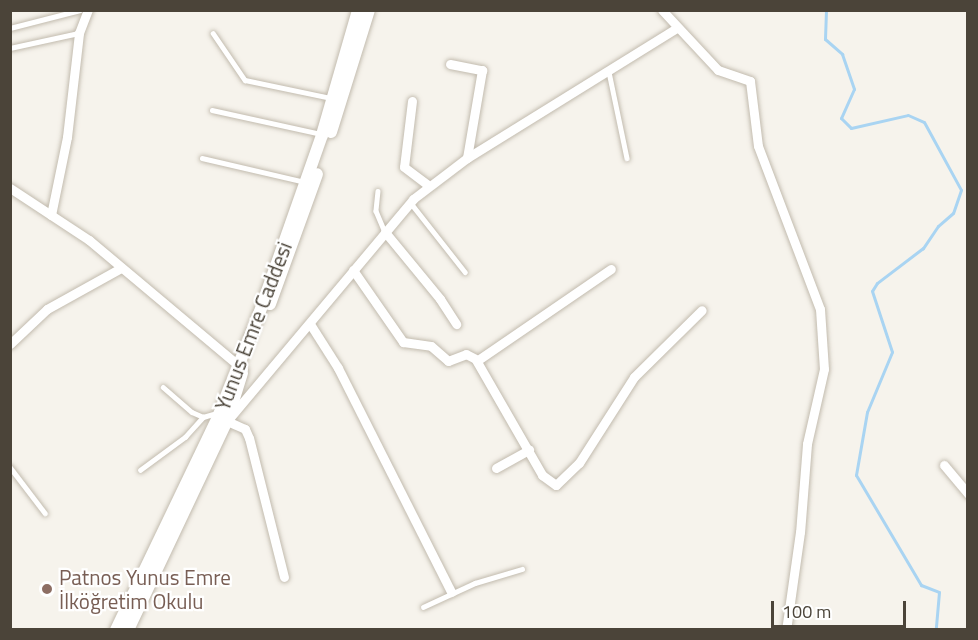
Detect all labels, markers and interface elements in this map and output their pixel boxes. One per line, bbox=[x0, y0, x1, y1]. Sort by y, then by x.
street label: Yunus Emre Caddesi bbox=[209, 238, 297, 414]
place label: Patnos Yunus Emre İlköğretim Okulu bbox=[59, 564, 231, 614]
marker: Patnos Yunus Emre İlköğretim Okulu bbox=[40, 582, 54, 596]
scale bar bbox=[774, 589, 909, 627]
text: 100 m bbox=[782, 598, 831, 625]

